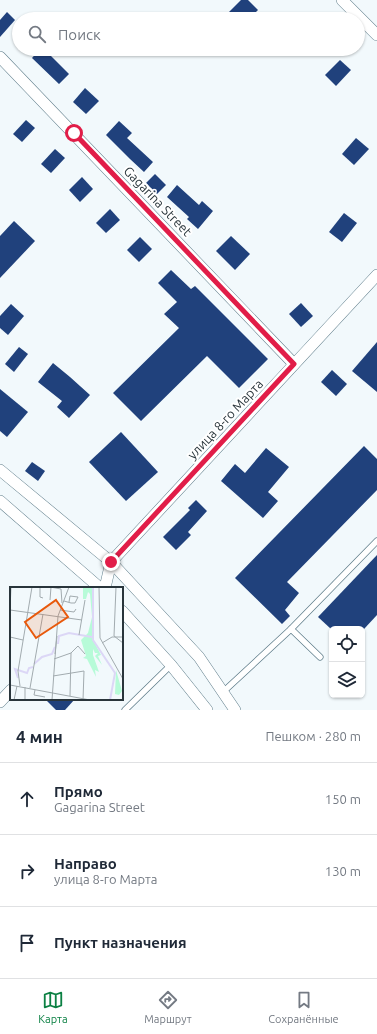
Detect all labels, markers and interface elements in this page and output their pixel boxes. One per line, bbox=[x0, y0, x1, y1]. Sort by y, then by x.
search box bbox=[12, 12, 365, 56]
icon: search bbox=[26, 23, 48, 45]
text: Поиск bbox=[58, 26, 101, 43]
route start bbox=[65, 124, 83, 142]
street label: Gagarina Street bbox=[121, 163, 195, 239]
street label: улица 8-го Марта bbox=[185, 376, 265, 462]
route end bbox=[102, 553, 120, 571]
inset map bbox=[10, 587, 123, 700]
map controls bbox=[329, 626, 365, 698]
button: locate bbox=[329, 626, 365, 662]
button: layers bbox=[329, 662, 365, 698]
text: 4 мин bbox=[16, 727, 63, 746]
text: Пешком · 280 m bbox=[265, 729, 361, 743]
text: Прямо bbox=[54, 783, 103, 800]
icon: ahead bbox=[16, 788, 38, 810]
text: 150 m bbox=[325, 792, 361, 806]
text: Gagarina Street bbox=[54, 800, 145, 814]
text: Направо bbox=[54, 855, 117, 872]
icon: right bbox=[16, 860, 38, 882]
text: 130 m bbox=[325, 864, 361, 878]
text: улица 8-го Марта bbox=[54, 872, 158, 886]
icon: arrive bbox=[16, 932, 38, 954]
text: Пункт назначения bbox=[54, 934, 187, 951]
tab: Карта bbox=[38, 989, 68, 1025]
tab: Маршрут bbox=[144, 989, 192, 1025]
tab: Сохранённые bbox=[268, 989, 339, 1025]

